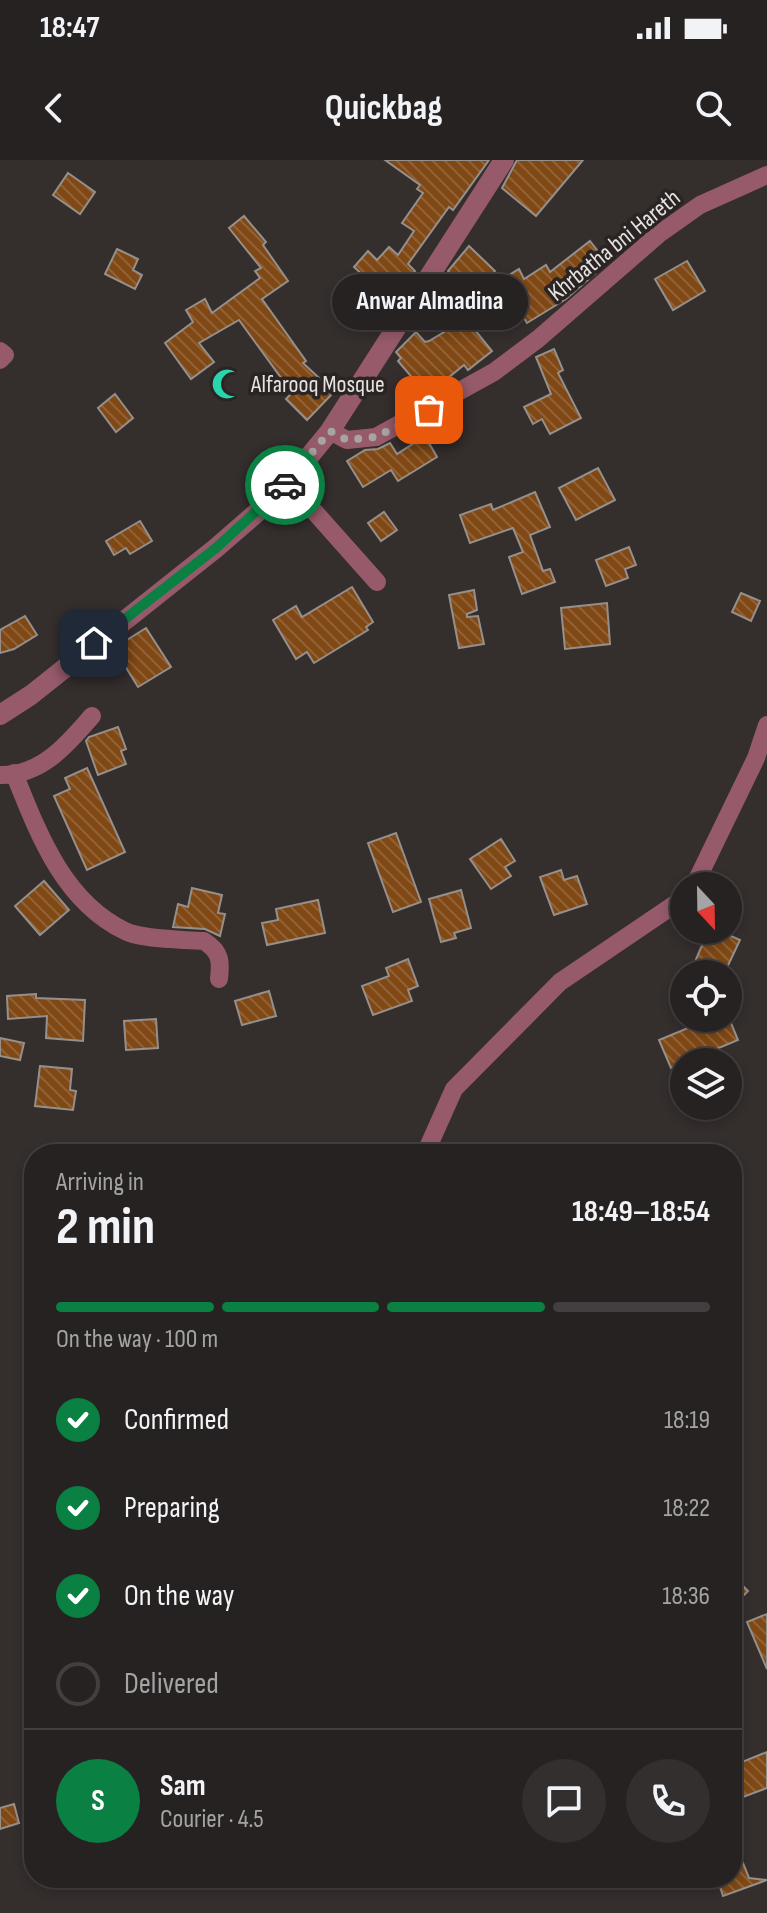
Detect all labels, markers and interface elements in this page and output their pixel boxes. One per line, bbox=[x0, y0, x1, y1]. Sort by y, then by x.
text: 18:47 bbox=[40, 10, 99, 46]
icon: back bbox=[32, 86, 76, 130]
icon: search bbox=[691, 86, 735, 130]
text: Quickbag bbox=[325, 87, 442, 130]
street label: Khrbatha bni Hareth bbox=[542, 183, 686, 307]
callout: Anwar Almadina bbox=[331, 274, 527, 330]
text: Anwar Almadina bbox=[357, 286, 503, 317]
mosque icon: Alfarooq Mosque bbox=[210, 367, 244, 401]
place label: Alfarooq Mosque bbox=[250, 370, 385, 399]
pin bbox=[395, 376, 463, 444]
icon: bag bbox=[407, 388, 451, 432]
courier bbox=[245, 445, 325, 525]
icon: car bbox=[263, 463, 307, 507]
pin bbox=[60, 609, 128, 677]
icon: home bbox=[72, 621, 116, 665]
north arrow bbox=[670, 872, 742, 944]
map controls bbox=[670, 872, 742, 1120]
button: locate bbox=[670, 960, 742, 1032]
button: layers bbox=[670, 1048, 742, 1120]
text: Arriving in bbox=[56, 1167, 144, 1198]
text: 18:49–18:54 bbox=[572, 1194, 710, 1230]
text: 2 min bbox=[56, 1196, 155, 1259]
text: On the way · 100 m bbox=[56, 1324, 218, 1355]
icon: check bbox=[56, 1398, 100, 1442]
text: Confirmed bbox=[124, 1402, 229, 1438]
text: 18:19 bbox=[664, 1405, 710, 1436]
icon: check bbox=[56, 1486, 100, 1530]
text: Preparing bbox=[124, 1490, 220, 1526]
text: 18:22 bbox=[663, 1493, 710, 1524]
icon: check bbox=[56, 1574, 100, 1618]
text: On the way bbox=[124, 1578, 234, 1614]
text: 18:36 bbox=[662, 1581, 710, 1612]
text: Delivered bbox=[124, 1666, 219, 1702]
button: chat bbox=[522, 1759, 606, 1843]
button: phone bbox=[626, 1759, 710, 1843]
text: Sam bbox=[160, 1768, 206, 1804]
text: S bbox=[91, 1783, 105, 1819]
text: Courier · 4.5 bbox=[160, 1804, 264, 1835]

